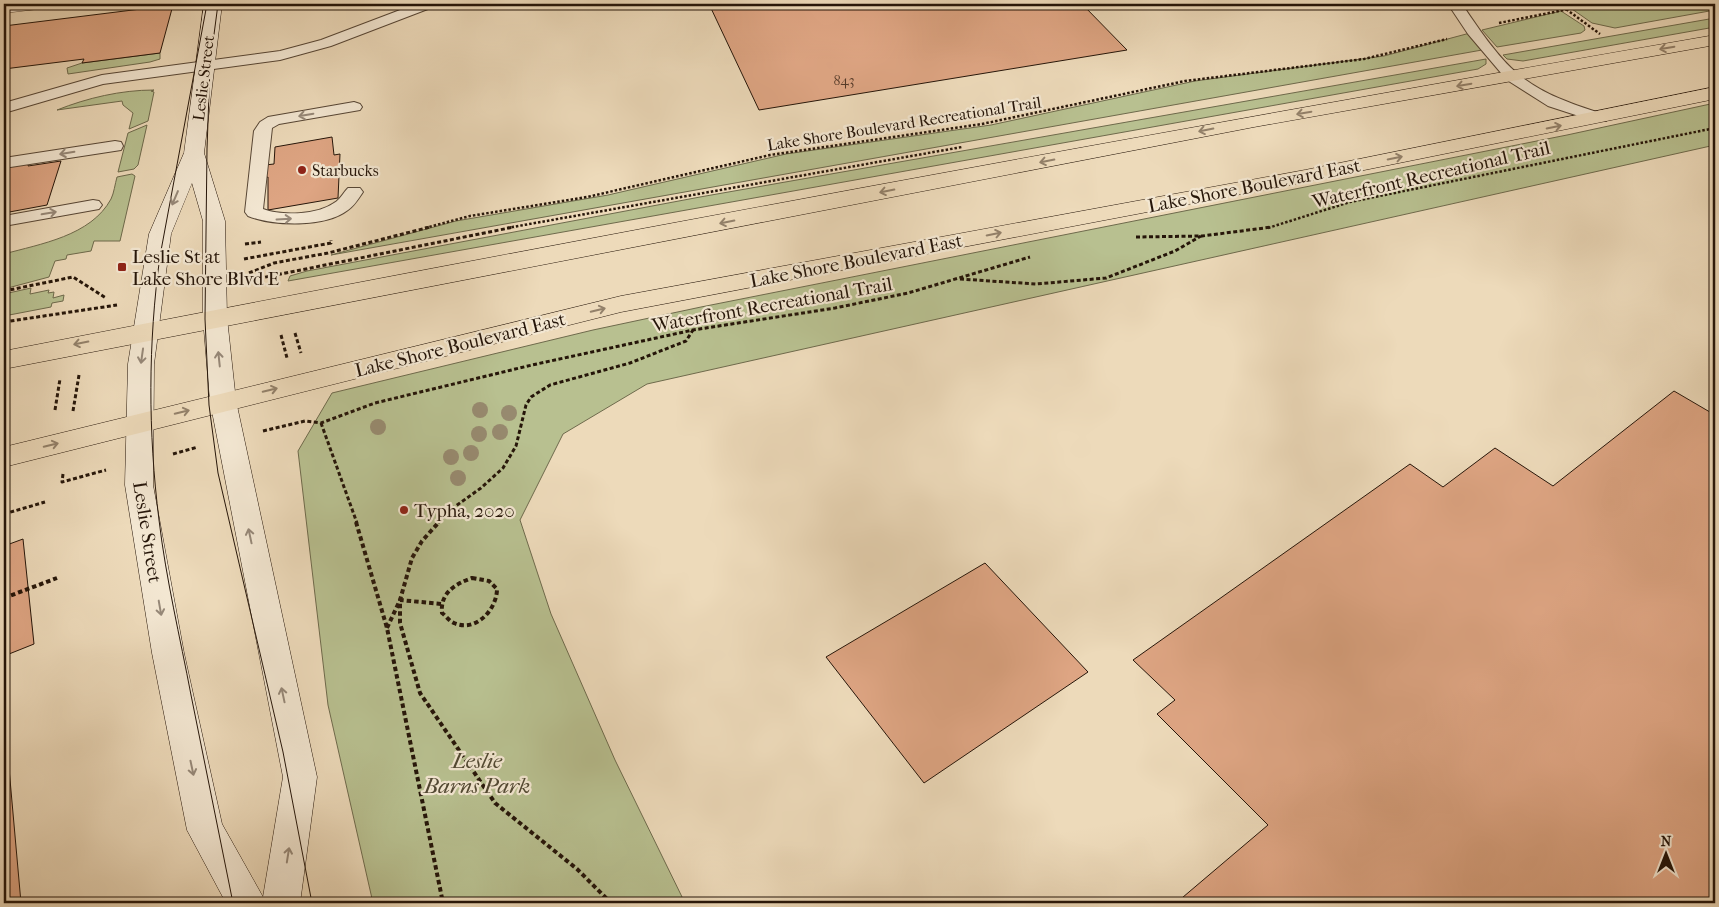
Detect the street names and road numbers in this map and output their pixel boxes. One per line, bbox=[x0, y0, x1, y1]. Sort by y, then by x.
street label: Leslie Street bbox=[189, 34, 218, 122]
street label: Lake Shore Boulevard Recreational Trail bbox=[766, 92, 1043, 155]
street label: Waterfront Recreational Trail bbox=[1309, 137, 1552, 213]
street label: Lake Shore Boulevard East bbox=[1146, 155, 1363, 217]
street label: Lake Shore Boulevard East bbox=[748, 230, 965, 292]
street label: Waterfront Recreational Trail bbox=[649, 273, 894, 337]
street label: Lake Shore Boulevard East bbox=[353, 308, 568, 382]
street label: Leslie Street bbox=[128, 480, 166, 585]

